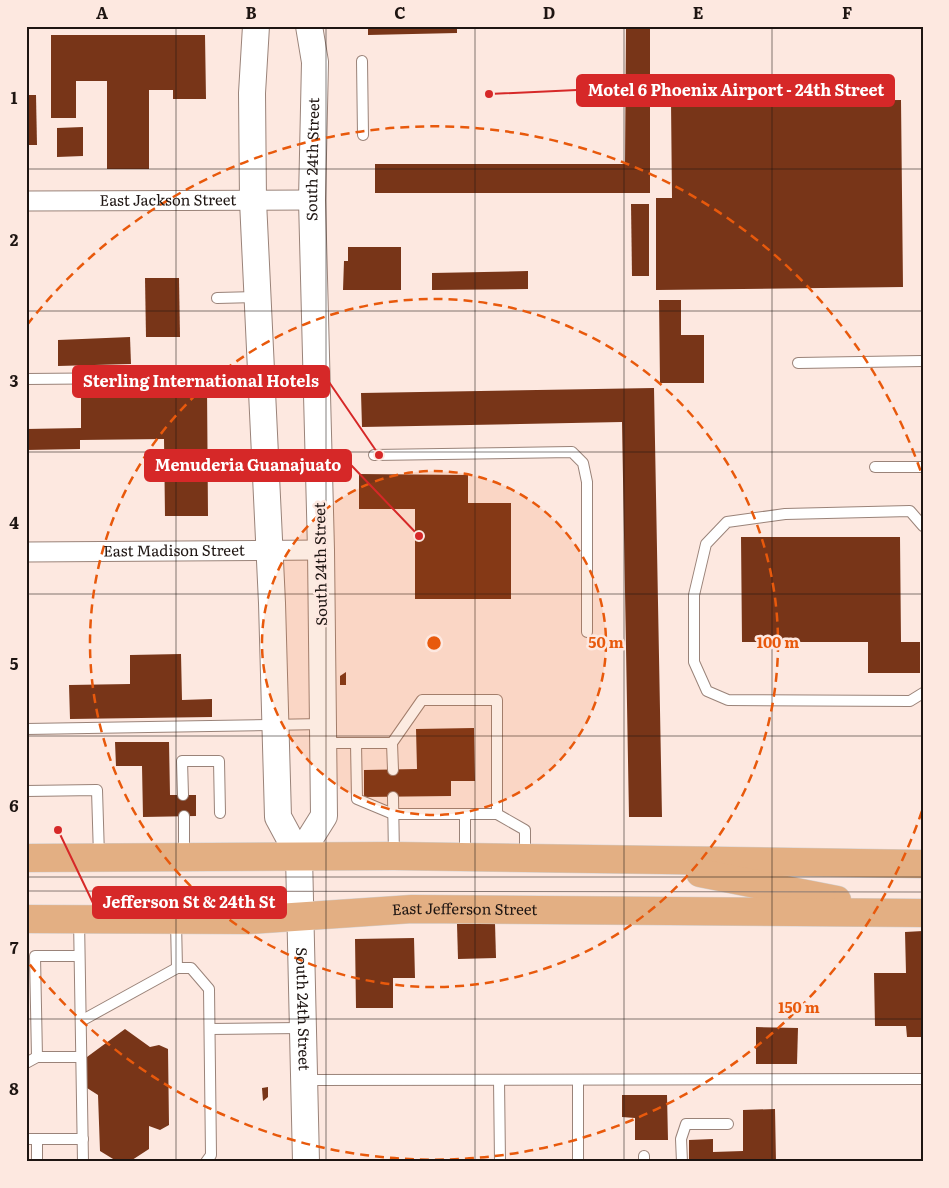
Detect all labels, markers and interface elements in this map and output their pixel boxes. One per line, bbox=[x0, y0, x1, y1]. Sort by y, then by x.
text: A bbox=[96, 0, 108, 24]
text: B bbox=[245, 0, 257, 24]
text: C bbox=[394, 0, 406, 24]
text: D bbox=[543, 0, 555, 24]
text: E bbox=[693, 0, 704, 24]
text: F bbox=[842, 0, 852, 24]
callout: Motel 6 Phoenix Airport - 24th Street bbox=[577, 75, 894, 106]
text: Motel 6 Phoenix Airport - 24th Street bbox=[588, 77, 884, 101]
text: 1 bbox=[11, 85, 18, 109]
street label: South 24th Street bbox=[299, 97, 324, 221]
street label: East Jackson Street bbox=[100, 187, 236, 211]
text: 2 bbox=[10, 227, 19, 251]
callout: Sterling International Hotels bbox=[73, 366, 329, 397]
text: 3 bbox=[10, 368, 19, 392]
text: Sterling International Hotels bbox=[83, 368, 319, 392]
callout: Menuderia Guanajuato bbox=[145, 450, 351, 481]
text: Menuderia Guanajuato bbox=[155, 452, 341, 476]
street label: South 24th Street bbox=[307, 502, 332, 626]
text: 4 bbox=[9, 510, 19, 534]
street label: East Madison Street bbox=[103, 538, 245, 561]
text: 50 m bbox=[588, 630, 624, 653]
text: 100 m bbox=[757, 630, 799, 653]
centre of rings bbox=[425, 634, 443, 652]
text: 5 bbox=[10, 651, 19, 675]
text: 6 bbox=[9, 793, 19, 817]
callout: Jefferson St & 24th St bbox=[93, 887, 286, 918]
text: Jefferson St & 24th St bbox=[103, 889, 275, 913]
street label: East Jefferson Street bbox=[391, 896, 537, 920]
text: 7 bbox=[10, 935, 19, 959]
street label: South 24th Street bbox=[291, 947, 317, 1071]
text: 150 m bbox=[778, 995, 820, 1018]
text: 8 bbox=[9, 1076, 19, 1100]

